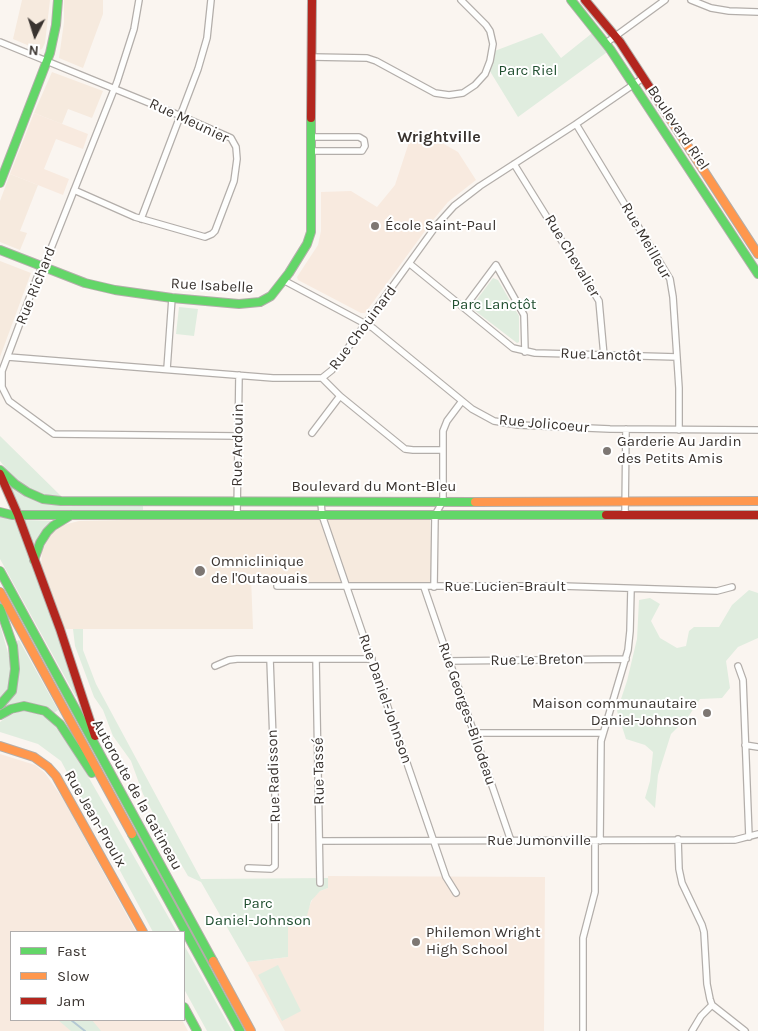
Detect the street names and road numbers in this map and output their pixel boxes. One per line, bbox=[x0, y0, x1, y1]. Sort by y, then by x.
street label: Boulevard Riel bbox=[643, 82, 713, 174]
street label: Rue Meunier bbox=[146, 95, 232, 147]
street label: Rue Meilleur bbox=[617, 200, 675, 282]
street label: Rue Chevalier bbox=[540, 211, 604, 301]
street label: Rue Richard bbox=[12, 244, 60, 328]
street label: Rue Isabelle bbox=[170, 275, 254, 297]
street label: Rue Chouinard bbox=[325, 282, 401, 374]
street label: Rue Lanctôt bbox=[560, 345, 642, 365]
street label: Rue Ardouin bbox=[228, 403, 248, 487]
street label: Rue Jolicoeur bbox=[498, 411, 590, 437]
street label: Boulevard du Mont-Bleu bbox=[292, 478, 456, 496]
street label: Rue Lucien-Brault bbox=[444, 578, 566, 596]
street label: Rue Daniel-Johnson bbox=[354, 632, 416, 766]
street label: Rue Georges-Bilodeau bbox=[434, 640, 500, 788]
street label: Rue Le Breton bbox=[490, 650, 584, 670]
street label: Autoroute de la Gatineau bbox=[88, 717, 186, 873]
street label: Rue Radisson bbox=[263, 729, 285, 823]
street label: Rue Tassé bbox=[309, 737, 329, 805]
street label: Rue Jean-Proulx bbox=[60, 767, 130, 871]
street label: Rue Jumonville bbox=[487, 832, 591, 850]

